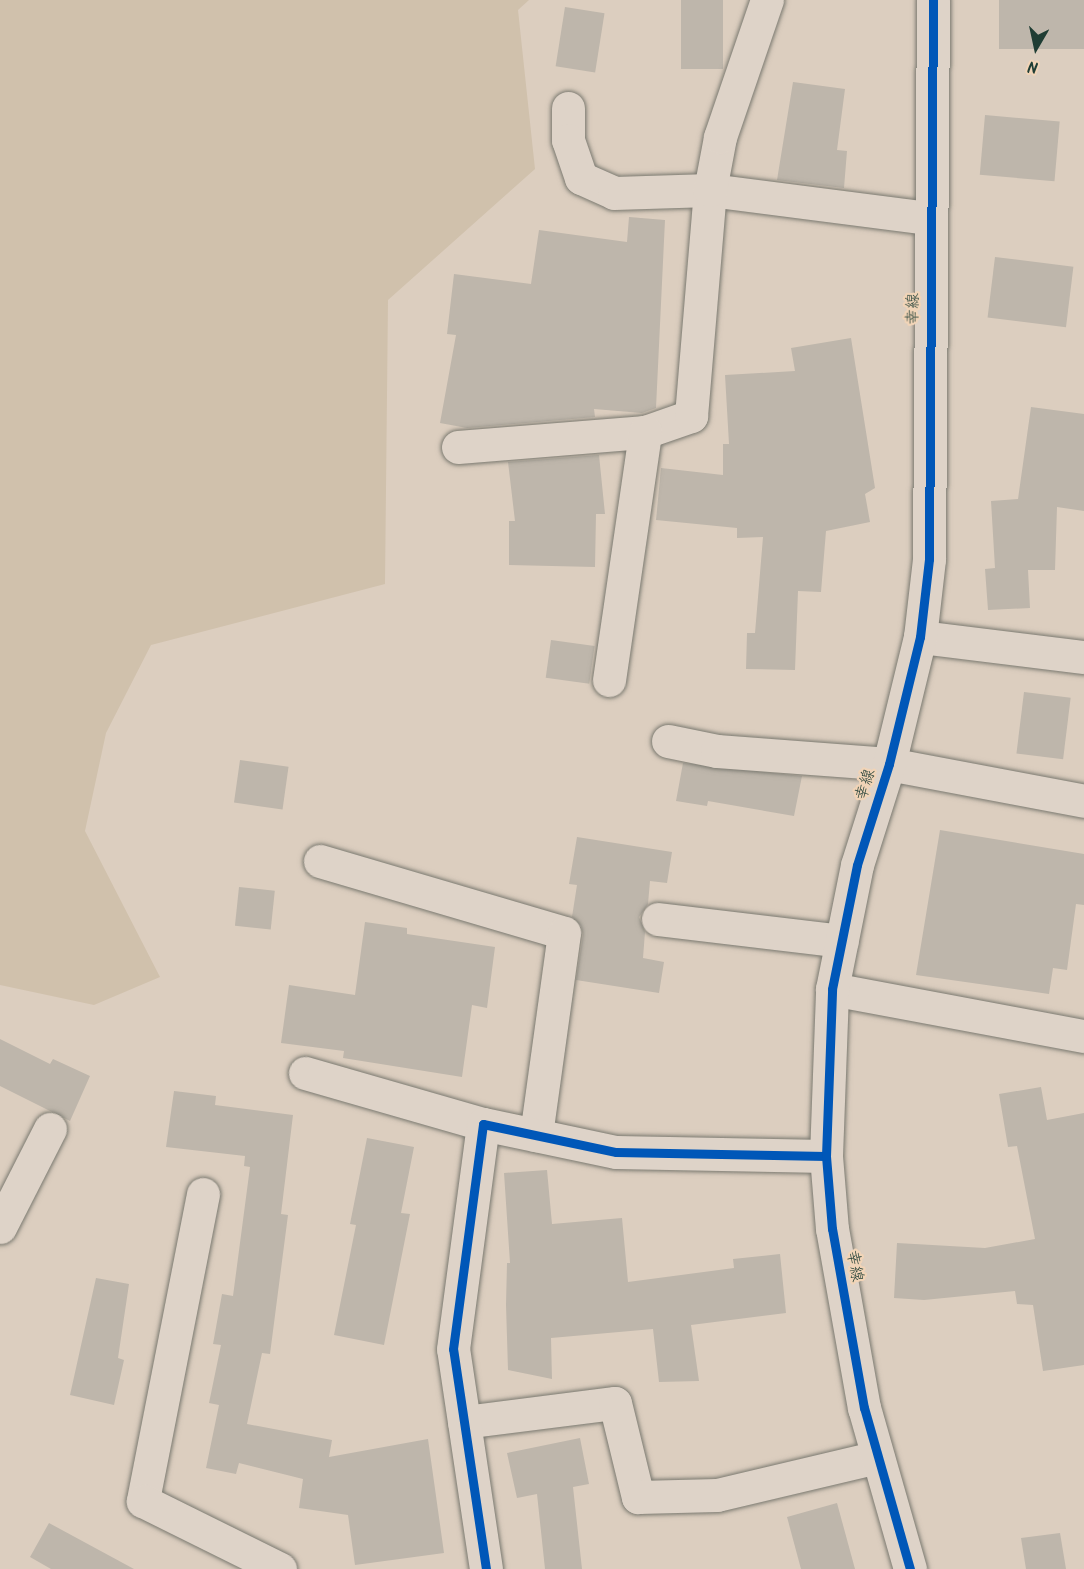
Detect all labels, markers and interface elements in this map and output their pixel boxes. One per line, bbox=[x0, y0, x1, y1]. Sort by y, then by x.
north arrow bbox=[1006, 18, 1066, 78]
text: N bbox=[1026, 53, 1040, 79]
street label: 幸線 bbox=[904, 293, 924, 325]
street label: 幸線 bbox=[852, 767, 880, 803]
street label: 幸線 bbox=[842, 1249, 866, 1283]

